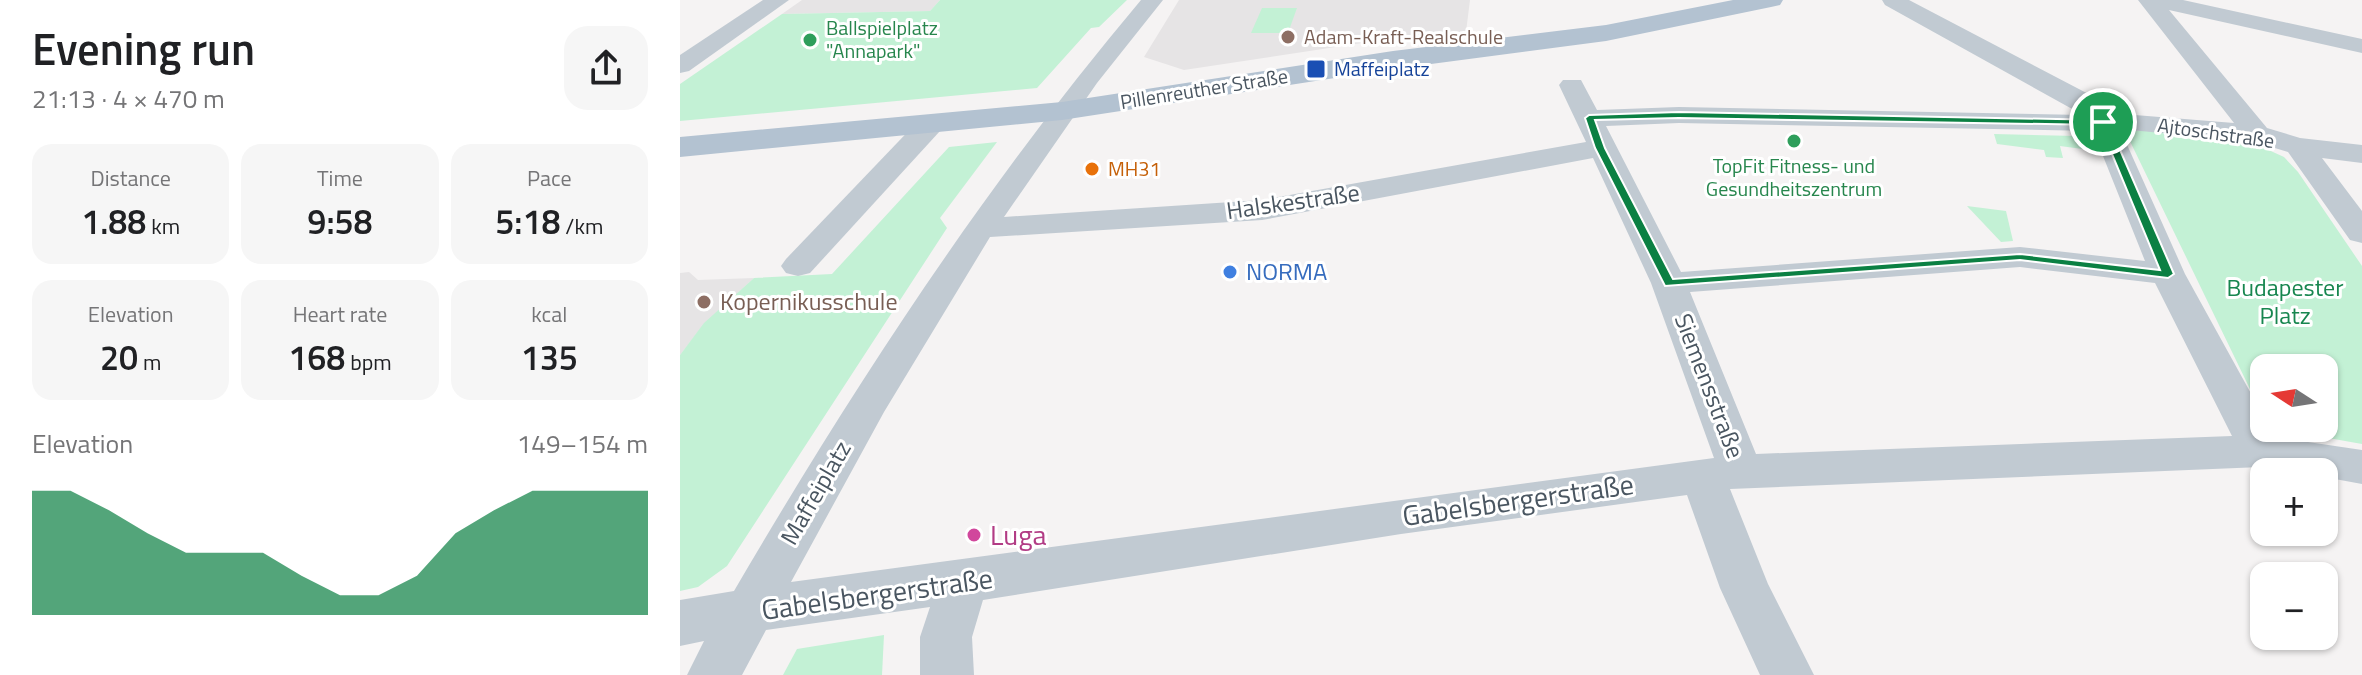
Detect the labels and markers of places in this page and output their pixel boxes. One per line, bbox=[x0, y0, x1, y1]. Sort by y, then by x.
place label: Ballspielplatz "Annapark" bbox=[826, 12, 938, 66]
place label: Adam-Kraft-Realschule bbox=[1304, 21, 1503, 52]
marker: Adam-Kraft-Realschule bbox=[1279, 28, 1297, 46]
marker: Ballspielplatz "Annapark" bbox=[801, 31, 819, 49]
place label: Maffeiplatz bbox=[1334, 53, 1430, 84]
marker: Maffeiplatz bbox=[1305, 58, 1327, 80]
pin bbox=[2069, 88, 2137, 156]
marker: TopFit Fitness- und Gesundheitszentrum bbox=[1785, 132, 1803, 150]
place label: TopFit Fitness- und Gesundheitszentrum bbox=[1706, 150, 1882, 204]
place label: MH31 bbox=[1108, 153, 1161, 184]
marker: MH31 bbox=[1083, 160, 1101, 178]
place label: NORMA bbox=[1246, 253, 1327, 289]
marker: NORMA bbox=[1221, 263, 1239, 281]
place label: Kopernikusschule bbox=[720, 283, 898, 319]
marker: Kopernikusschule bbox=[695, 293, 713, 311]
place label: Luga bbox=[990, 513, 1047, 556]
marker: Luga bbox=[965, 526, 983, 544]

